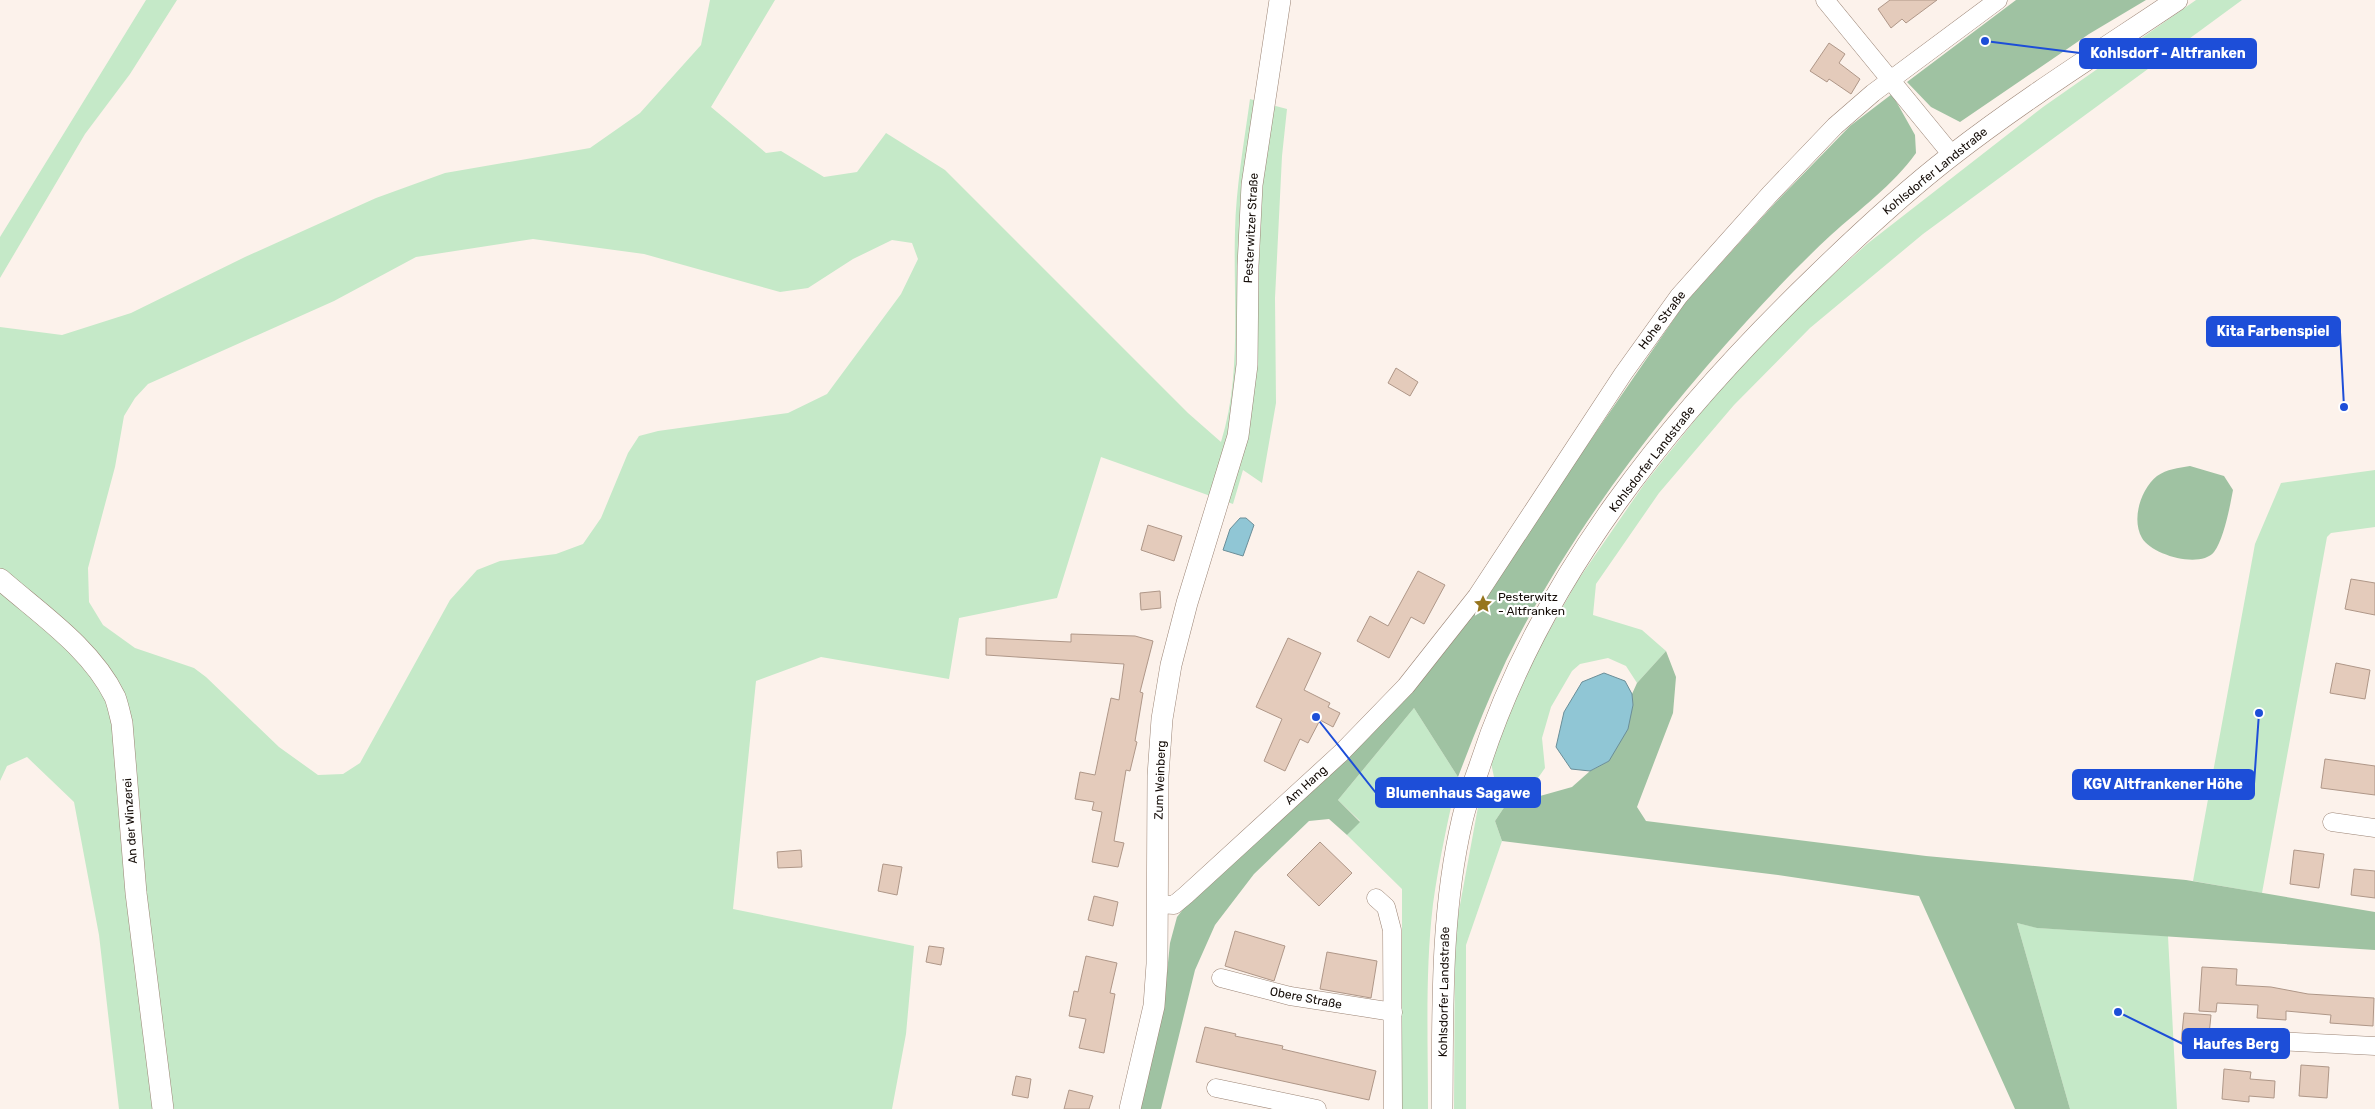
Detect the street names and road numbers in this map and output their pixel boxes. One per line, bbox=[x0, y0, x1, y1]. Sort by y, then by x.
street label: Kohlsdorfer Landstraße bbox=[1880, 124, 1990, 218]
street label: Pesterwitzer Straße bbox=[1241, 172, 1261, 284]
street label: Hohe Straße bbox=[1636, 288, 1689, 352]
street label: Kohlsdorfer Landstraße bbox=[1606, 403, 1698, 515]
street label: Zum Weinberg bbox=[1152, 740, 1168, 820]
street label: Am Hang bbox=[1282, 763, 1330, 807]
street label: An der Winzerei bbox=[120, 778, 140, 864]
street label: Kohlsdorfer Landstraße bbox=[1436, 926, 1452, 1057]
street label: Obere Straße bbox=[1269, 984, 1343, 1012]

